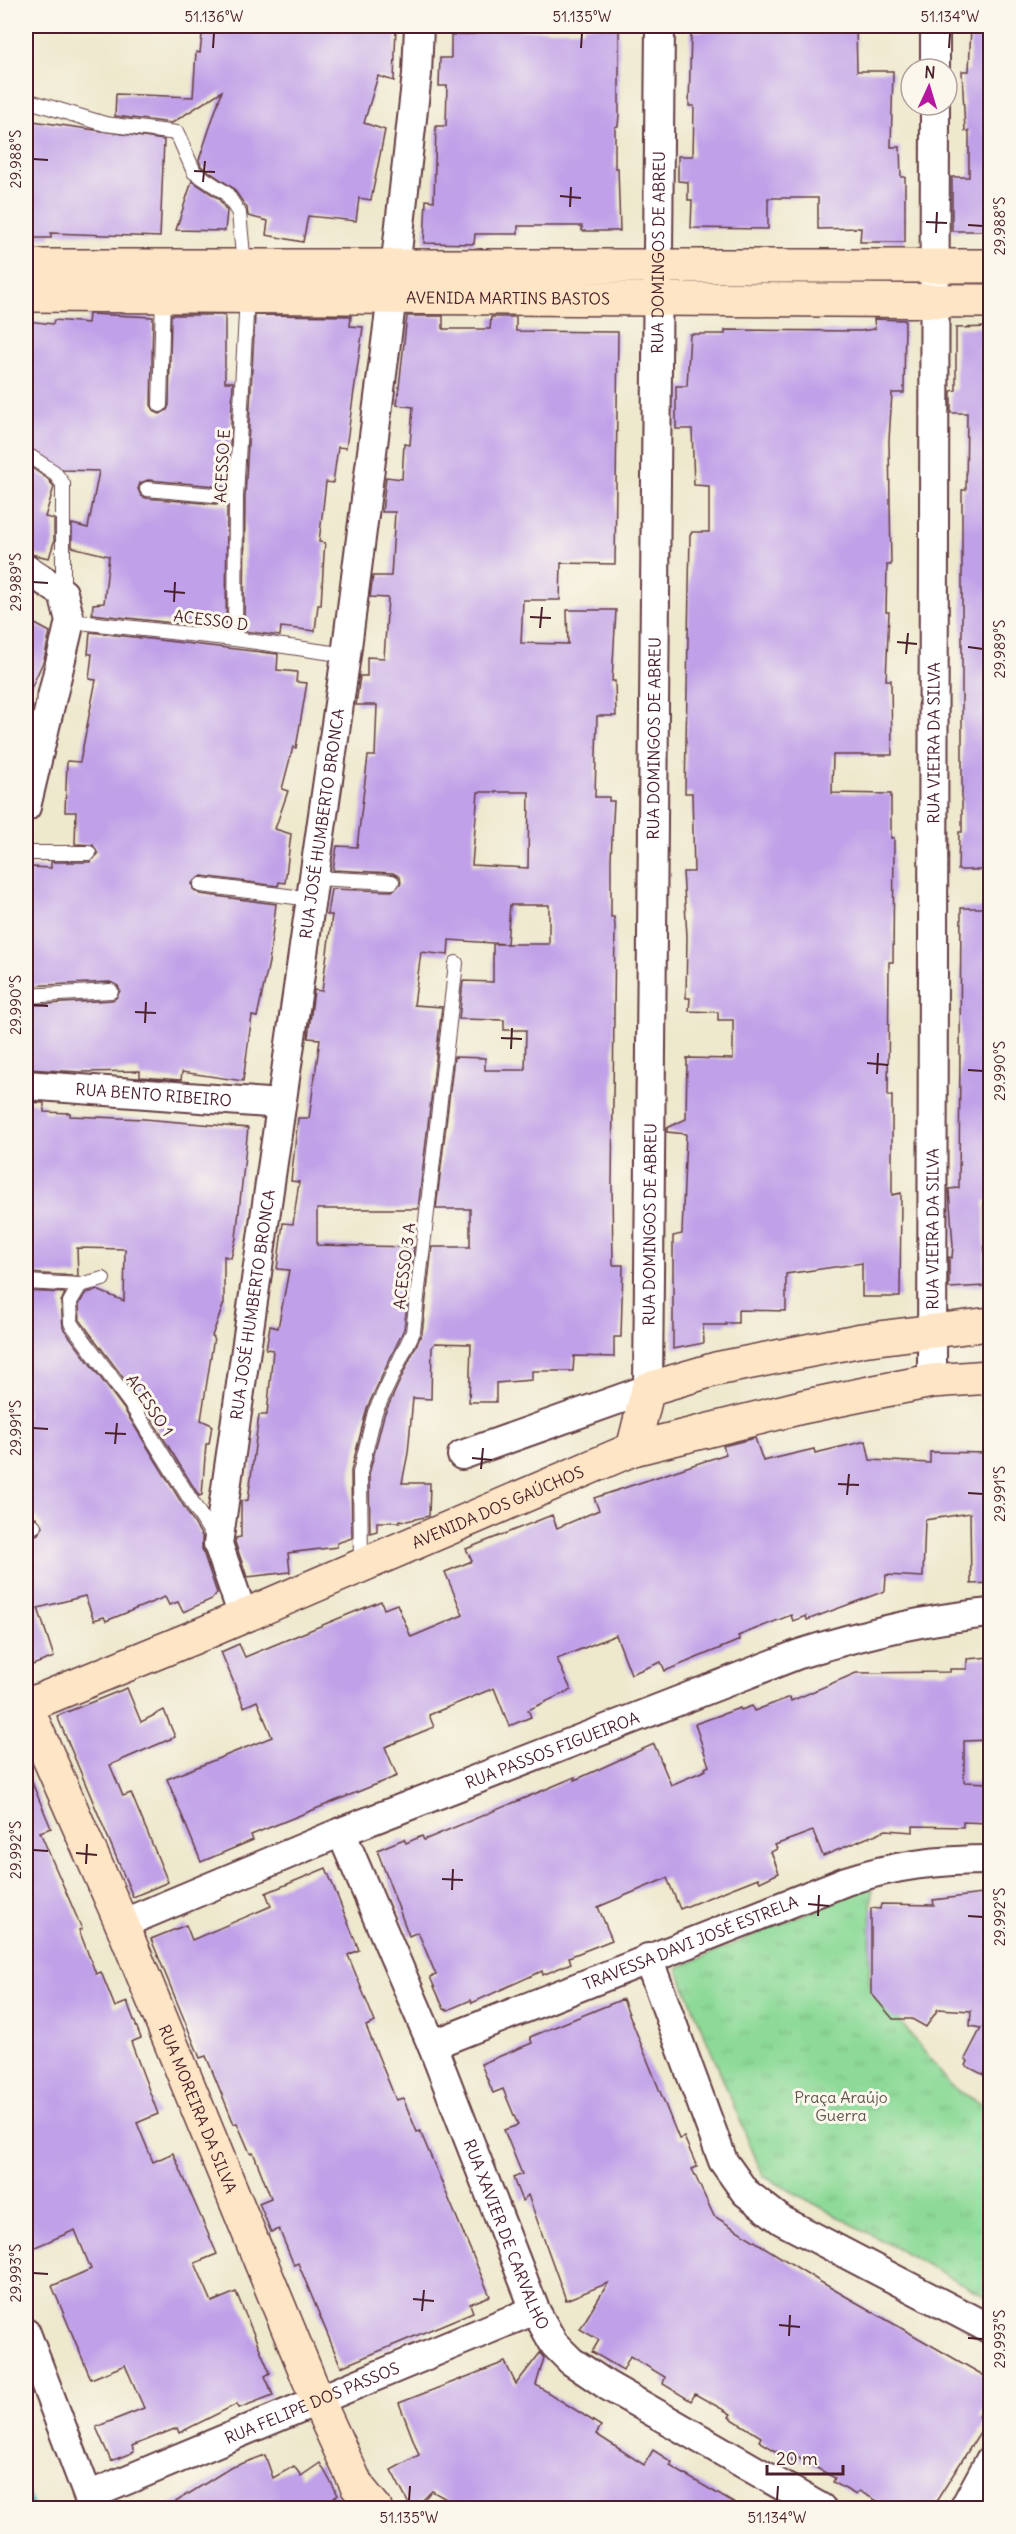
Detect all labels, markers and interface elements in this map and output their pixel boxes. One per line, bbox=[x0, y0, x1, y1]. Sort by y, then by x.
text: 51.136°W bbox=[185, 7, 244, 26]
text: 51.135°W bbox=[553, 7, 612, 26]
text: 51.134°W bbox=[921, 7, 980, 26]
north arrow bbox=[899, 57, 959, 117]
text: N bbox=[924, 62, 936, 82]
text: 29.988°S bbox=[6, 130, 25, 188]
street label: RUA DOMINGOS DE ABREU bbox=[647, 151, 669, 354]
text: 29.988°S bbox=[990, 197, 1009, 255]
street label: AVENIDA MARTINS BASTOS bbox=[406, 287, 610, 309]
street label: ACESSO E bbox=[210, 429, 234, 503]
text: 29.989°S bbox=[6, 553, 25, 611]
street label: ACESSO D bbox=[172, 605, 250, 635]
text: 29.989°S bbox=[990, 620, 1009, 678]
street label: RUA DOMINGOS DE ABREU bbox=[643, 637, 665, 840]
street label: RUA VIEIRA DA SILVA bbox=[923, 662, 944, 824]
street label: RUA JOSÉ HUMBERTO BRONCA bbox=[295, 707, 348, 940]
text: 29.990°S bbox=[6, 975, 25, 1035]
text: 29.990°S bbox=[990, 1041, 1009, 1101]
street label: RUA BENTO RIBEIRO bbox=[75, 1079, 233, 1110]
street label: RUA DOMINGOS DE ABREU bbox=[639, 1123, 660, 1326]
street label: RUA VIEIRA DA SILVA bbox=[922, 1148, 943, 1310]
street label: RUA JOSÉ HUMBERTO BRONCA bbox=[226, 1188, 279, 1421]
street label: ACESSO 3 A bbox=[389, 1222, 419, 1310]
street label: ACESSO 1 bbox=[122, 1370, 178, 1440]
text: 29.991°S bbox=[6, 1400, 25, 1456]
street label: AVENIDA DOS GAÚCHOS bbox=[409, 1461, 587, 1553]
text: 29.991°S bbox=[990, 1466, 1009, 1522]
street label: RUA PASSOS FIGUEIROA bbox=[462, 1707, 642, 1793]
text: 29.992°S bbox=[6, 1821, 25, 1879]
text: 29.992°S bbox=[990, 1888, 1009, 1946]
street label: TRAVESSA DAVI JOSÉ ESTRELA bbox=[580, 1891, 801, 1994]
street label: RUA MOREIRA DA SILVA bbox=[154, 2022, 241, 2196]
park label: Praça Araújo Guerra bbox=[794, 2087, 888, 2125]
street label: RUA XAVIER DE CARVALHO bbox=[459, 2136, 554, 2333]
text: 29.993°S bbox=[6, 2244, 25, 2302]
text: 29.993°S bbox=[990, 2310, 1009, 2368]
street label: RUA FELIPE DOS PASSOS bbox=[222, 2358, 402, 2448]
scale bar bbox=[767, 2438, 844, 2476]
text: 20 m bbox=[776, 2447, 818, 2470]
text: 51.135°W bbox=[380, 2508, 439, 2527]
text: 51.134°W bbox=[748, 2508, 807, 2527]

